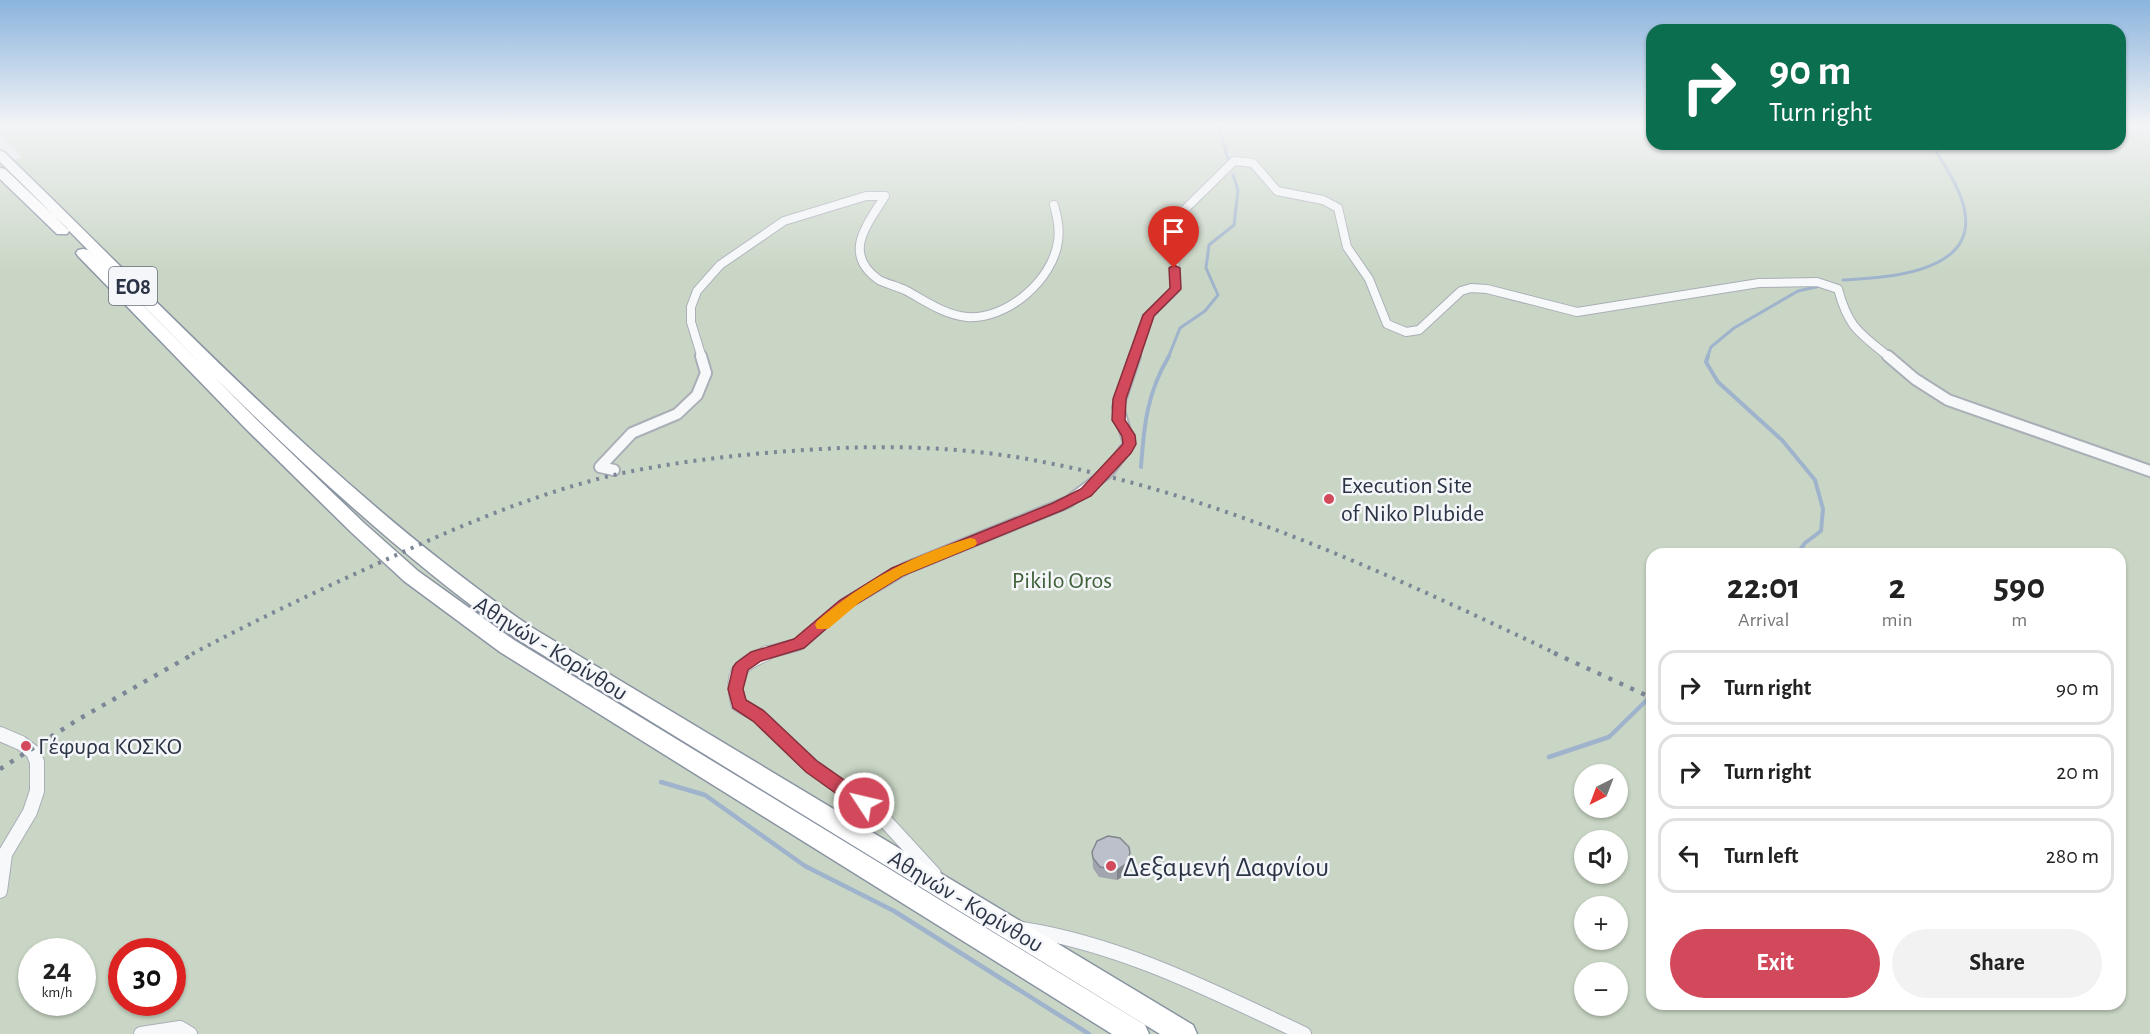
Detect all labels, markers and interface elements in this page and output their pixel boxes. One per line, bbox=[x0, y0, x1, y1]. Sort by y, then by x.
icon: right bbox=[1670, 48, 1748, 126]
text: 90 m bbox=[1769, 50, 1851, 92]
text: Turn right bbox=[1769, 99, 1872, 126]
pin bbox=[1148, 206, 1199, 268]
icon: arrive bbox=[1157, 215, 1190, 248]
road number: ΕΟ8 bbox=[109, 267, 157, 305]
place label: Execution Site of Niko Plubide bbox=[1341, 474, 1484, 526]
marker: Execution Site of Niko Plubide bbox=[1322, 492, 1336, 506]
park label: Pikilo Oros bbox=[1012, 569, 1112, 593]
text: 22:01 bbox=[1727, 569, 1801, 605]
text: 2 bbox=[1889, 569, 1906, 605]
text: 590 bbox=[1993, 569, 2045, 605]
street label: Αθηνών - Κορίνθου bbox=[469, 592, 631, 706]
text: Arrival bbox=[1738, 610, 1789, 630]
text: min bbox=[1882, 610, 1913, 630]
text: m bbox=[2011, 610, 2027, 630]
icon: right bbox=[1673, 671, 1706, 704]
text: Turn right bbox=[1724, 677, 1811, 699]
text: 90 m bbox=[2056, 677, 2099, 699]
place label: Γέφυρα ΚΟΣΚΟ bbox=[38, 735, 182, 759]
marker: Γέφυρα ΚΟΣΚΟ bbox=[19, 739, 33, 753]
icon: right bbox=[1673, 755, 1706, 788]
text: Turn right bbox=[1724, 761, 1811, 783]
text: 20 m bbox=[2056, 761, 2099, 783]
north arrow bbox=[1574, 764, 1628, 818]
map controls bbox=[1574, 764, 1628, 1016]
position arrow bbox=[832, 771, 896, 835]
button: sound bbox=[1574, 830, 1628, 884]
icon: left bbox=[1673, 839, 1706, 872]
text: Turn left bbox=[1724, 845, 1798, 867]
text: 280 m bbox=[2046, 845, 2099, 867]
street label: Αθηνών - Κορίνθου bbox=[884, 846, 1047, 957]
place label: Δεξαμενή Δαφνίου bbox=[1123, 854, 1329, 882]
marker: Δεξαμενή Δαφνίου bbox=[1104, 859, 1118, 873]
button: + bbox=[1574, 896, 1628, 950]
button: Exit bbox=[1670, 929, 1880, 998]
button: Share bbox=[1892, 929, 2102, 998]
speed limit sign: 30 bbox=[108, 938, 186, 1016]
text: 24 bbox=[42, 955, 72, 985]
button: − bbox=[1574, 962, 1628, 1016]
text: km/h bbox=[42, 985, 72, 1000]

